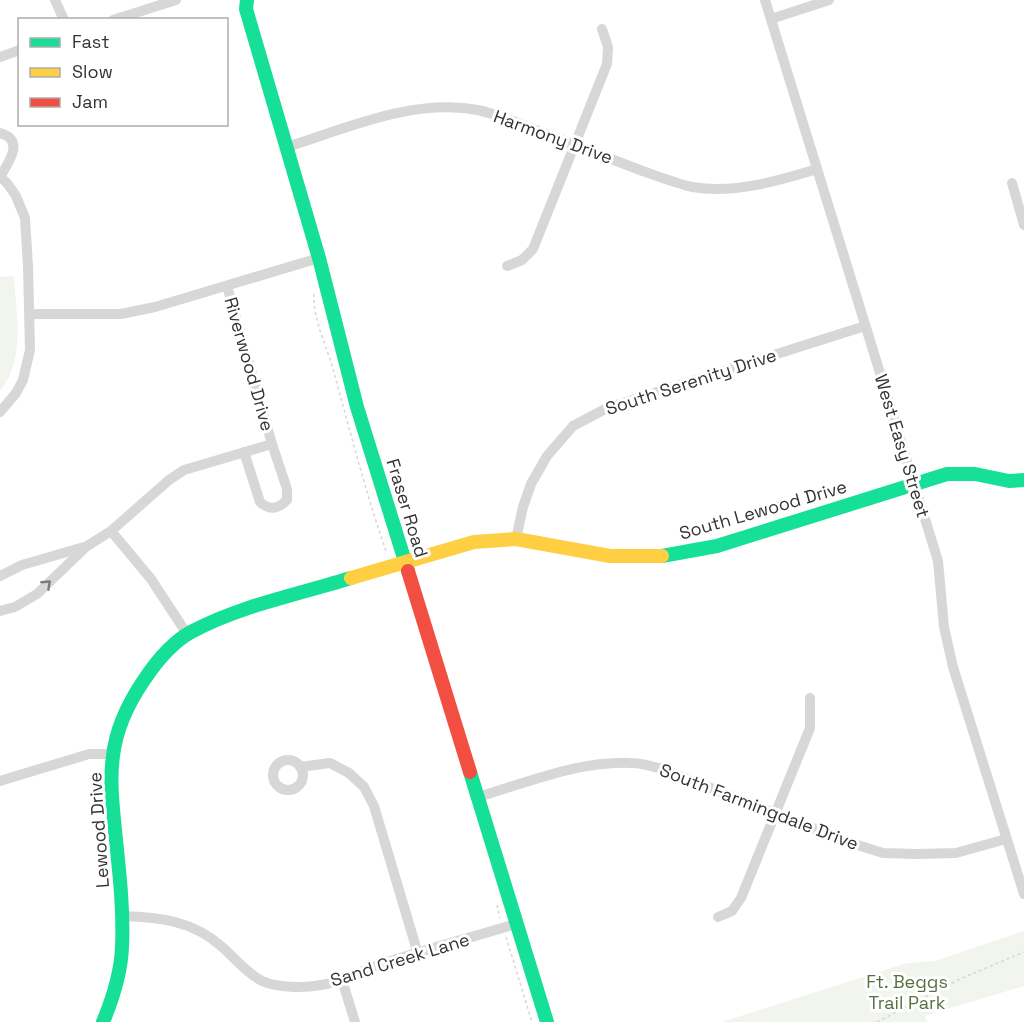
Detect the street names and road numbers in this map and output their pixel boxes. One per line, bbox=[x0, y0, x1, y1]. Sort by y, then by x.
street label: Harmony Drive bbox=[490, 104, 616, 169]
street label: Riverwood Drive bbox=[219, 294, 280, 434]
street label: South Serenity Drive bbox=[602, 343, 779, 420]
street label: West Easy Street bbox=[870, 371, 935, 520]
street label: Fraser Road bbox=[382, 456, 433, 560]
street label: South Lewood Drive bbox=[676, 475, 849, 544]
street label: South Farmingdale Drive bbox=[657, 758, 862, 855]
street label: Lewood Drive bbox=[83, 771, 114, 889]
street label: Sand Creek Lane bbox=[328, 927, 472, 992]

